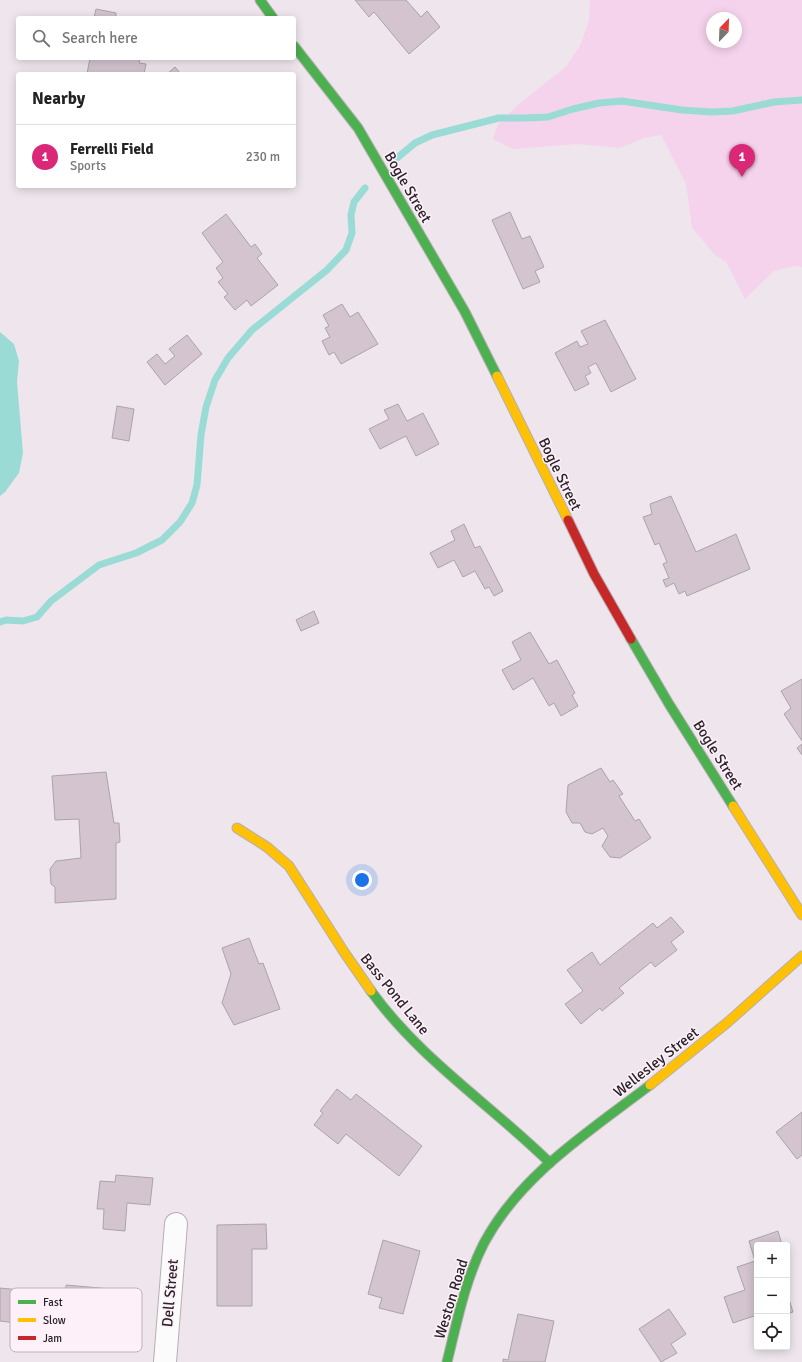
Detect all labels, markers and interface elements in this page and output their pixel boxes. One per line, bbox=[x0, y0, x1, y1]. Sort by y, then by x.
north arrow bbox=[706, 12, 742, 48]
search box bbox=[16, 16, 296, 60]
icon: search bbox=[30, 27, 52, 49]
text: Search here bbox=[62, 29, 138, 47]
text: Nearby bbox=[32, 88, 85, 109]
text: Ferrelli Field bbox=[70, 140, 154, 158]
pin: 1 bbox=[729, 144, 755, 177]
street label: Bogle Street bbox=[380, 148, 436, 226]
text: 1 bbox=[41, 149, 49, 165]
text: 230 m bbox=[246, 149, 280, 165]
text: Sports bbox=[70, 158, 106, 174]
street label: Bogle Street bbox=[535, 435, 585, 513]
street label: Bogle Street bbox=[689, 717, 747, 793]
your location bbox=[352, 870, 372, 890]
street label: Bass Pond Lane bbox=[357, 950, 433, 1038]
street label: Wellesley Street bbox=[610, 1023, 702, 1101]
map controls bbox=[754, 1242, 790, 1350]
button: + bbox=[754, 1242, 790, 1278]
street label: Weston Road bbox=[430, 1257, 472, 1341]
street label: Dell Street bbox=[158, 1258, 182, 1328]
button: − bbox=[754, 1278, 790, 1314]
legend bbox=[10, 1288, 142, 1352]
text: Fast bbox=[43, 1296, 63, 1309]
text: Slow bbox=[43, 1314, 66, 1327]
button: locate bbox=[754, 1314, 790, 1350]
text: Jam bbox=[43, 1332, 62, 1345]

